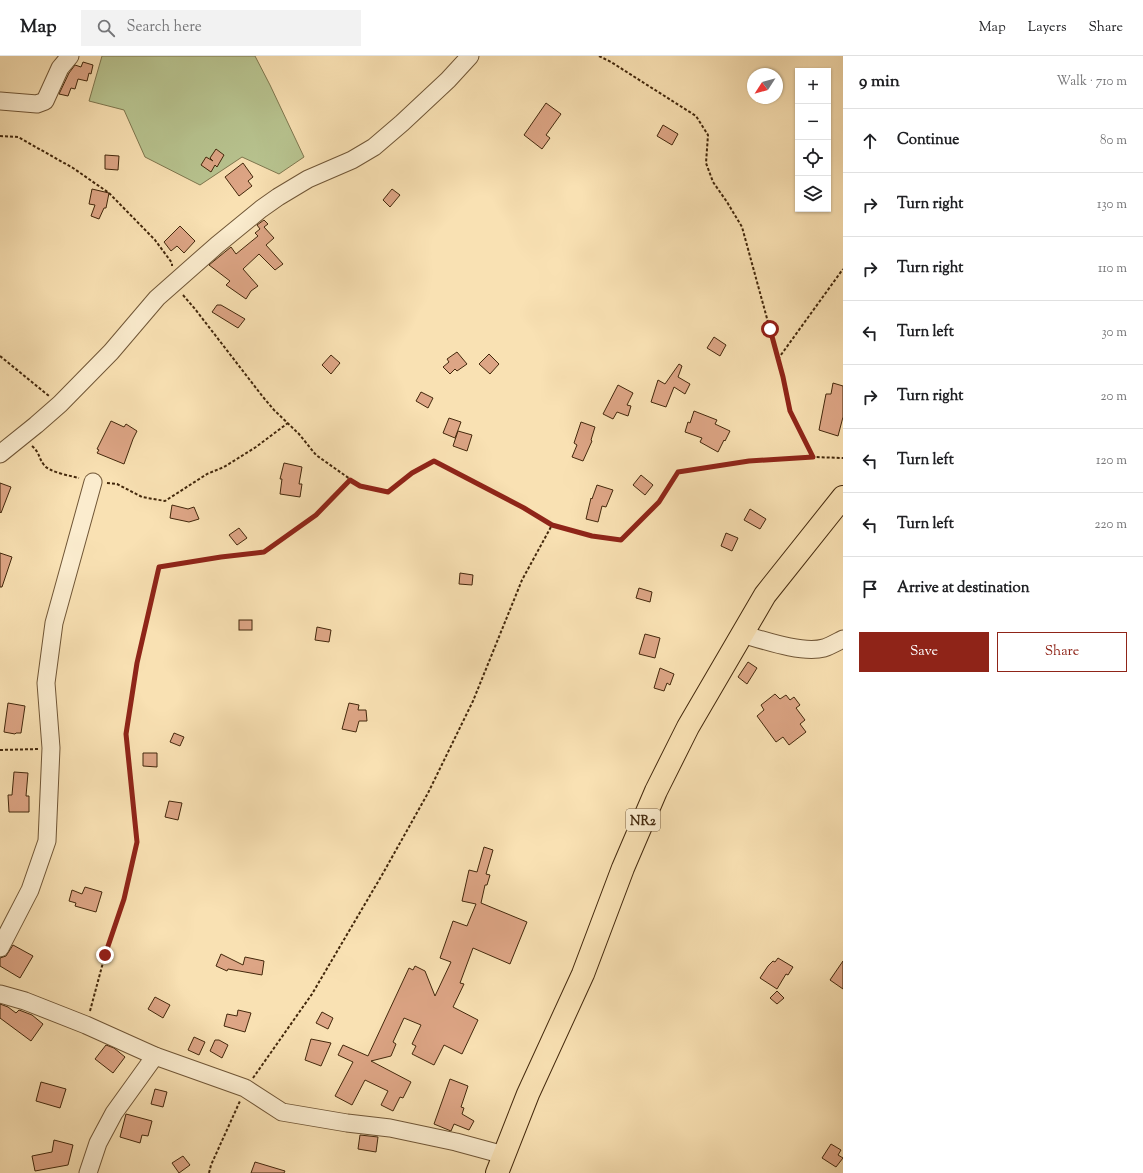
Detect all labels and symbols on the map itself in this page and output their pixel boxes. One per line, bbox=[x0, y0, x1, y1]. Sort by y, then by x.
north arrow bbox=[747, 68, 783, 104]
route start bbox=[761, 320, 779, 338]
road number: NR2 bbox=[626, 809, 660, 831]
route end bbox=[96, 946, 114, 964]

